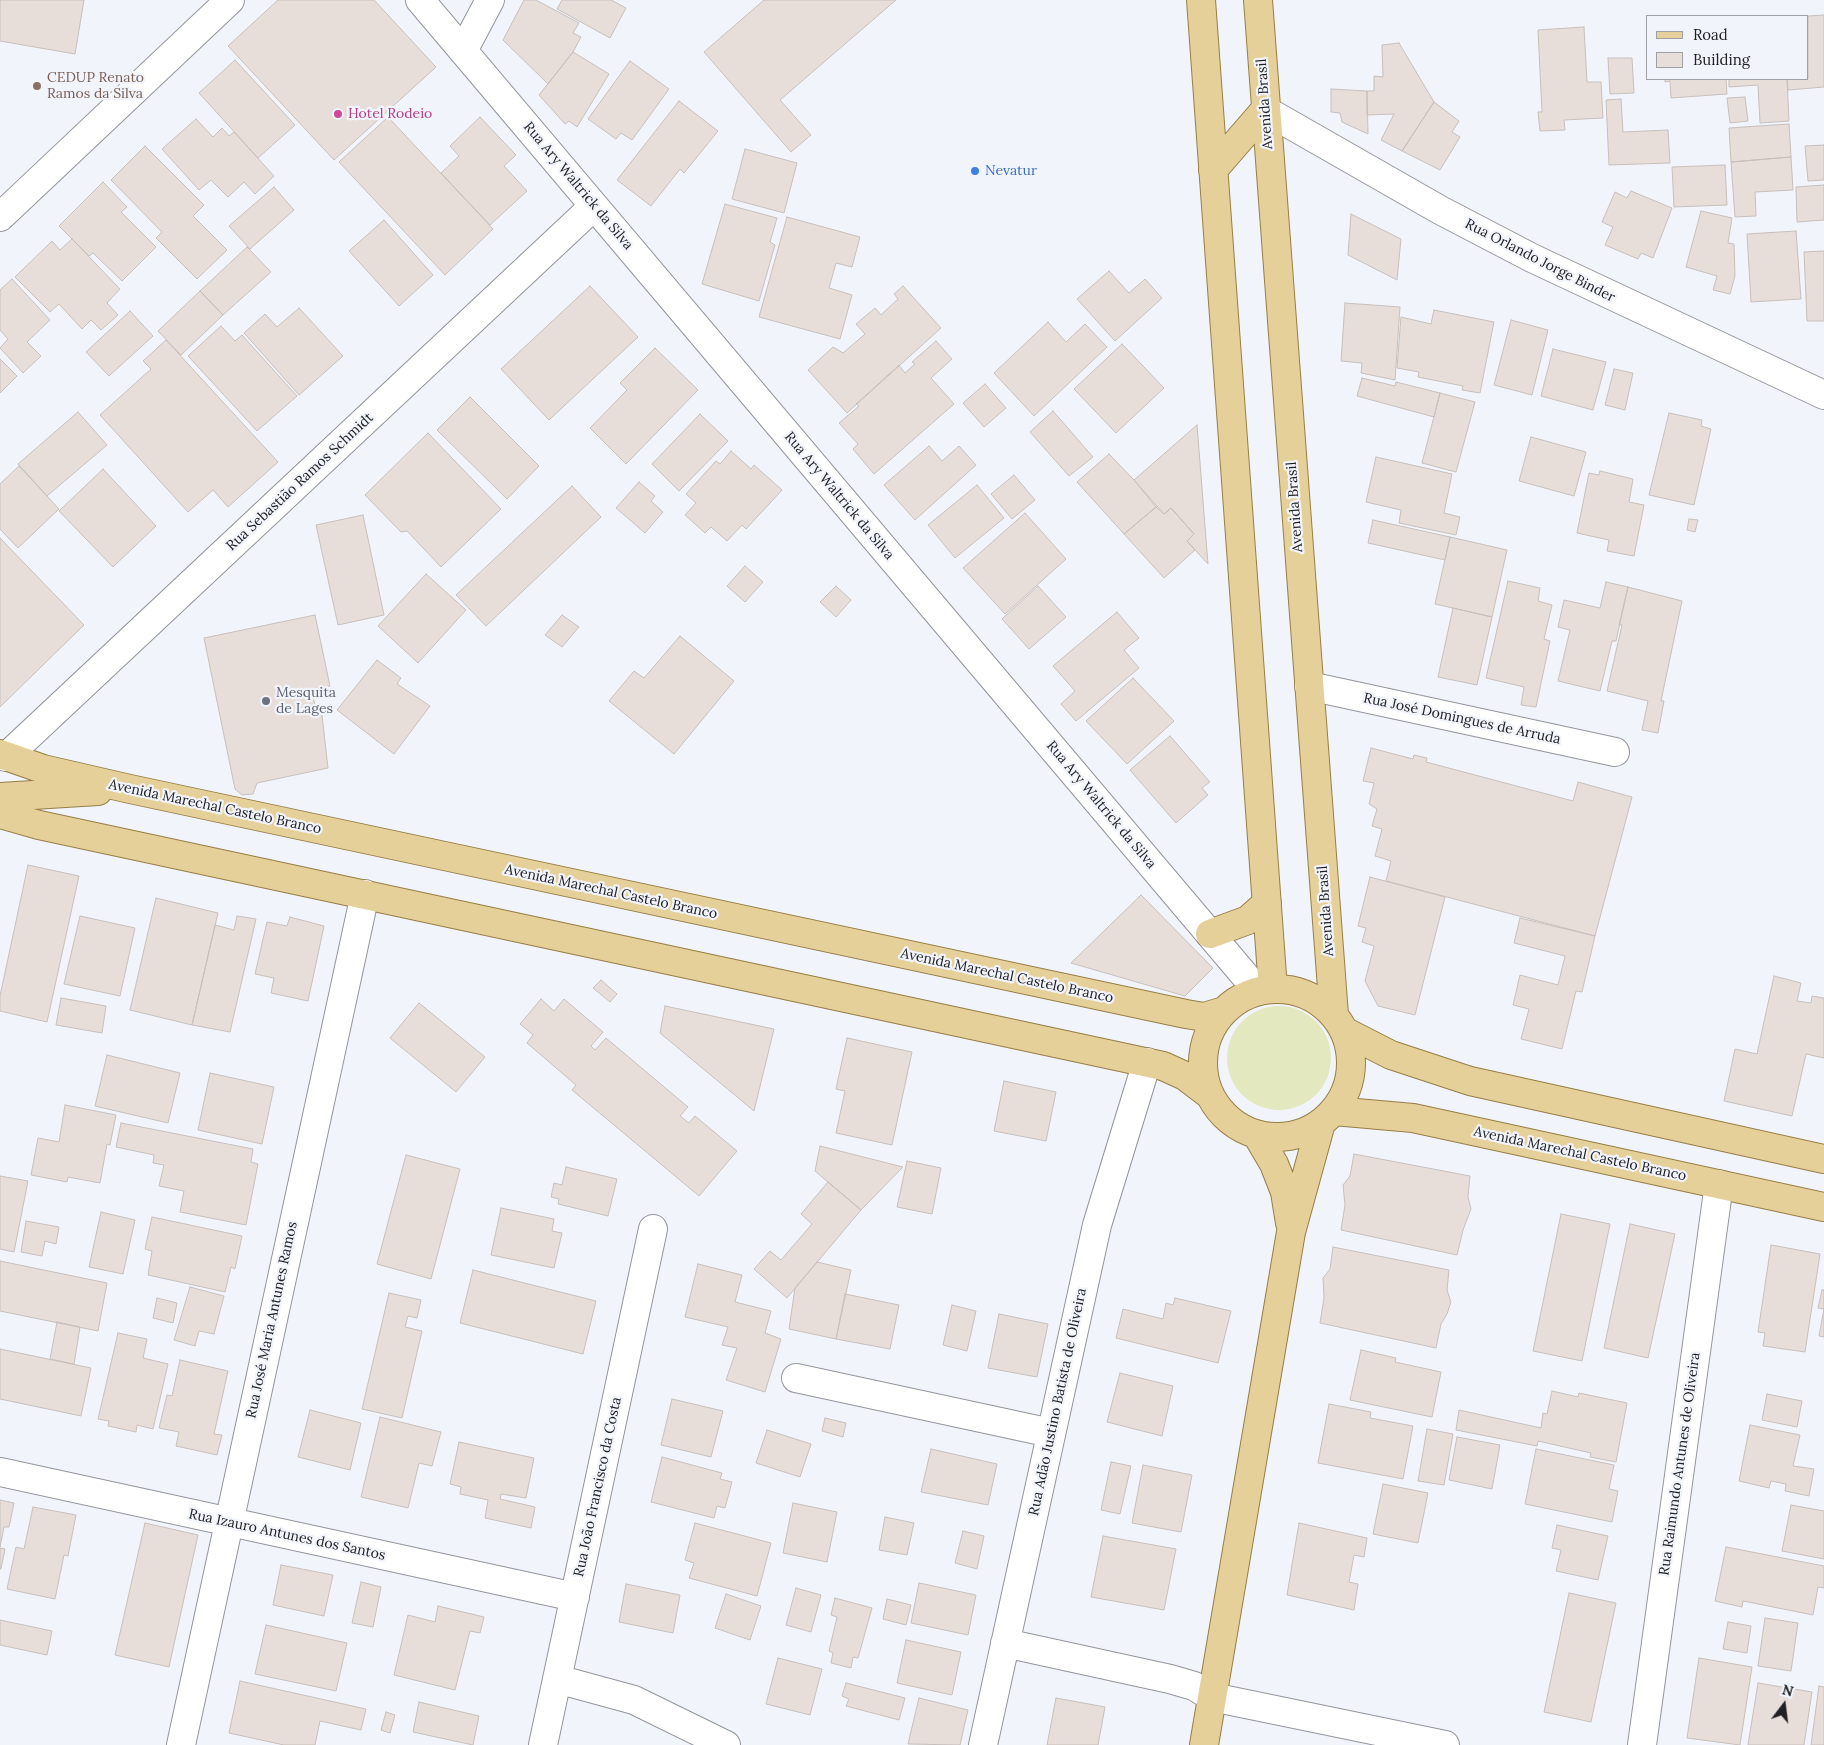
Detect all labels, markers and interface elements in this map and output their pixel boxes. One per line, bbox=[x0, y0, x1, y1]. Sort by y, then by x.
legend bbox=[1646, 15, 1809, 80]
text: Road bbox=[1693, 25, 1728, 44]
text: Building bbox=[1693, 50, 1750, 69]
street label: Avenida Brasil bbox=[1253, 58, 1277, 150]
place label: CEDUP Renato Ramos da Silva bbox=[47, 70, 144, 102]
marker: CEDUP Renato Ramos da Silva bbox=[31, 80, 43, 92]
place label: Hotel Rodeio bbox=[348, 106, 432, 122]
marker: Hotel Rodeio bbox=[332, 108, 344, 120]
street label: Rua Ary Waltrick da Silva bbox=[520, 119, 636, 253]
place label: Nevatur bbox=[985, 163, 1037, 179]
marker: Nevatur bbox=[969, 165, 981, 177]
street label: Rua Orlando Jorge Binder bbox=[1462, 216, 1618, 306]
street label: Rua Sebastião Ramos Schmidt bbox=[223, 409, 377, 555]
street label: Rua Ary Waltrick da Silva bbox=[781, 429, 897, 563]
street label: Avenida Brasil bbox=[1283, 461, 1307, 553]
place label: Mesquita de Lages bbox=[276, 685, 336, 718]
street label: Rua José Domingues de Arruda bbox=[1362, 690, 1562, 748]
marker: Mesquita de Lages bbox=[260, 695, 272, 707]
street label: Rua Ary Waltrick da Silva bbox=[1043, 738, 1159, 872]
street label: Avenida Marechal Castelo Branco bbox=[107, 776, 323, 838]
street label: Avenida Marechal Castelo Branco bbox=[503, 861, 719, 923]
street label: Avenida Brasil bbox=[1314, 865, 1338, 957]
street label: Avenida Marechal Castelo Branco bbox=[899, 945, 1115, 1007]
street label: Avenida Marechal Castelo Branco bbox=[1472, 1123, 1688, 1185]
street label: Rua José Maria Antunes Ramos bbox=[243, 1220, 301, 1420]
street label: Rua Adão Justino Batista de Oliveira bbox=[1026, 1287, 1090, 1517]
street label: Rua Raimundo Antunes de Oliveira bbox=[1656, 1351, 1704, 1577]
street label: Rua João Francisco da Costa bbox=[571, 1396, 625, 1578]
street label: Rua Izauro Antunes dos Santos bbox=[187, 1506, 387, 1564]
north arrow bbox=[1759, 1680, 1809, 1730]
text: N bbox=[1780, 1680, 1795, 1701]

